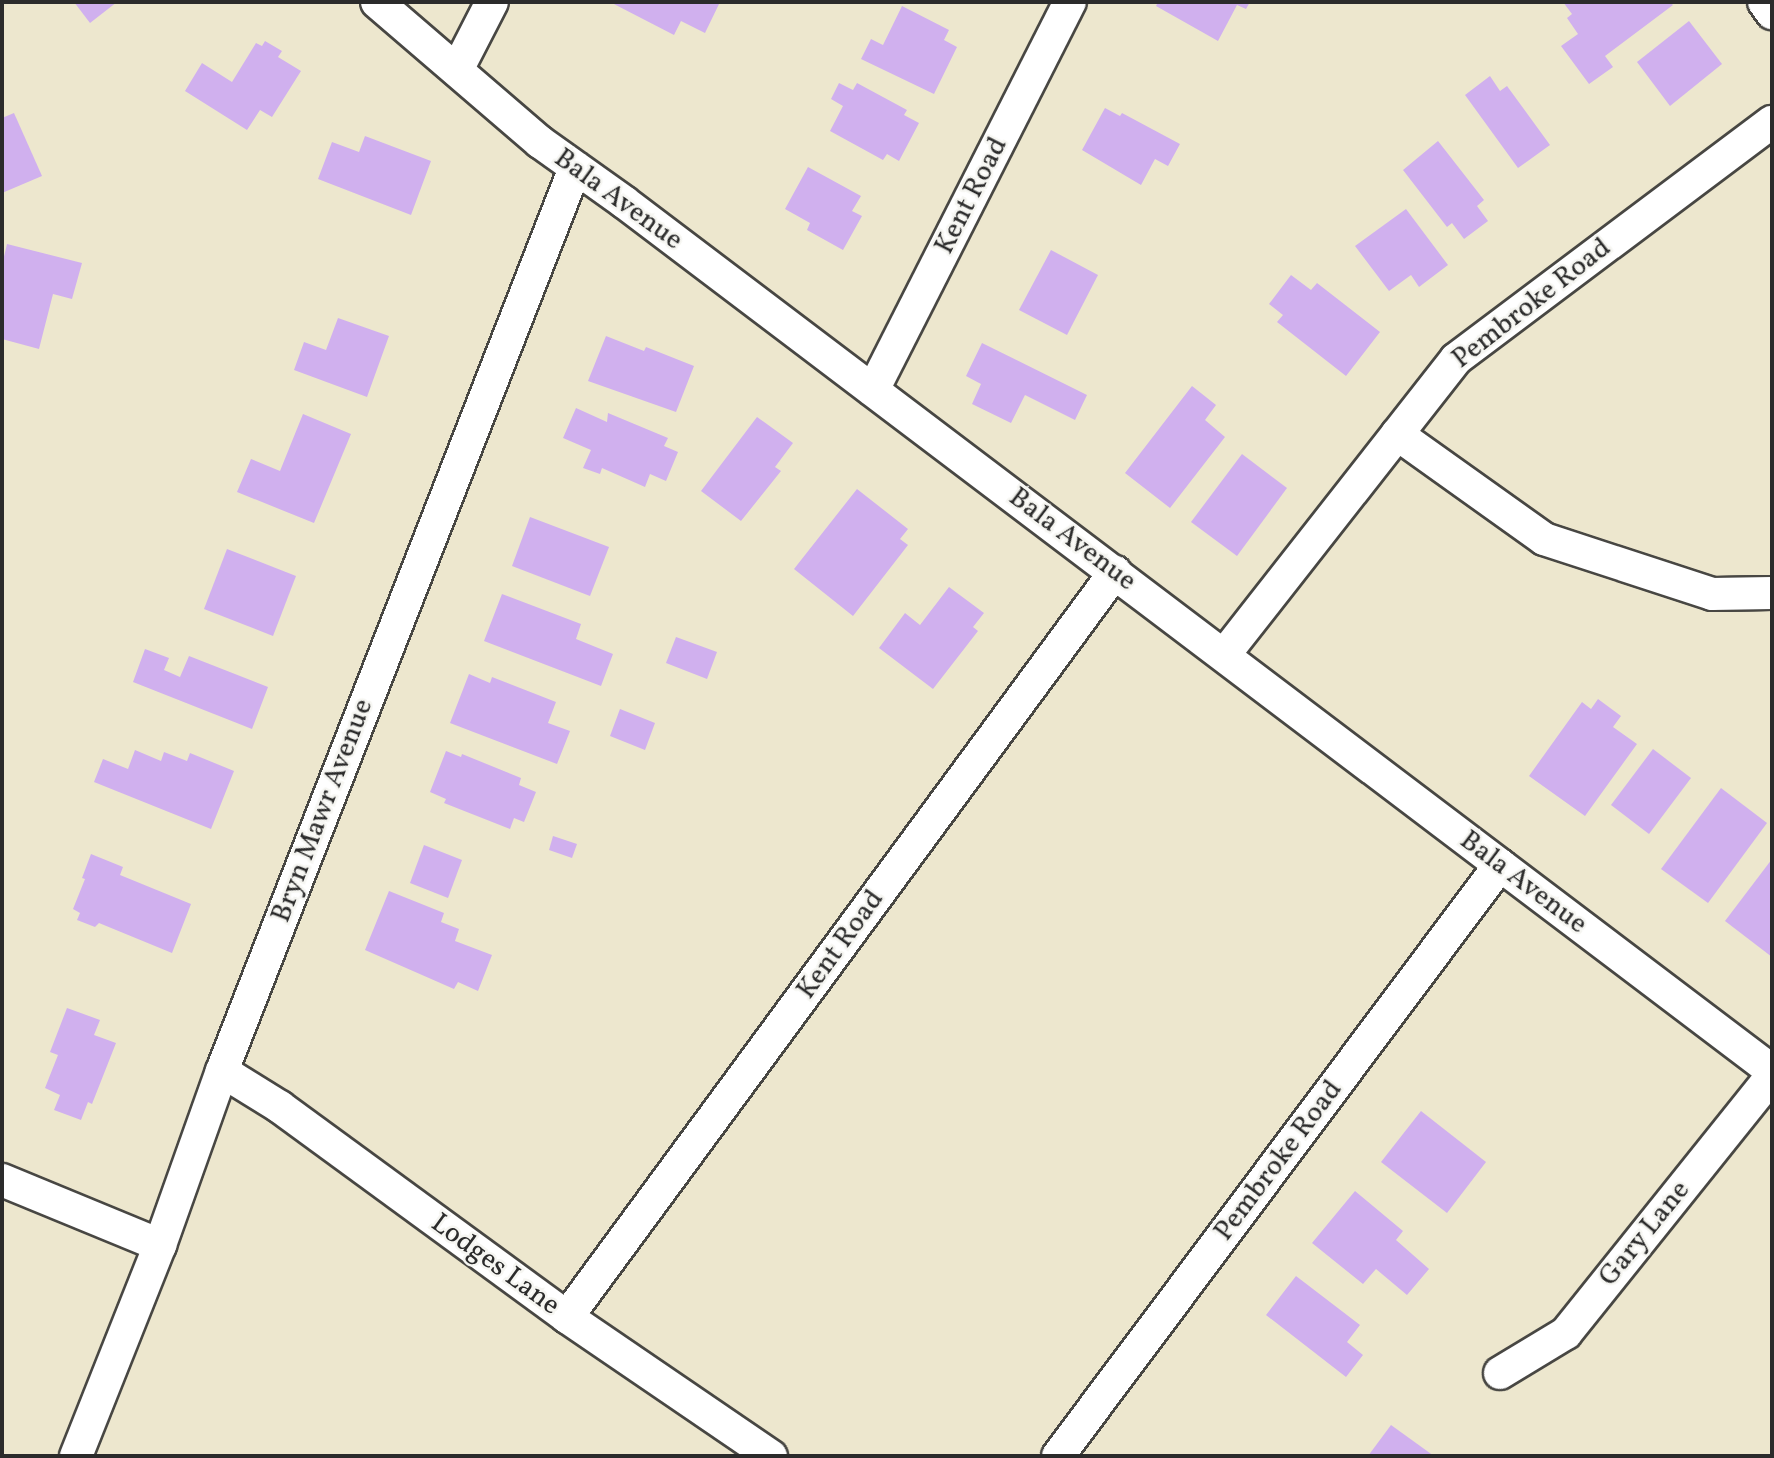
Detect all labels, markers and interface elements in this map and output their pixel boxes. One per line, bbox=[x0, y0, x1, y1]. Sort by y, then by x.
street label: Kent Road bbox=[928, 132, 1016, 260]
street label: Bala Avenue bbox=[547, 142, 689, 258]
street label: Pembroke Road bbox=[1446, 232, 1618, 376]
street label: Bala Avenue bbox=[1002, 481, 1142, 599]
street label: Bryn Mawr Avenue bbox=[265, 695, 381, 927]
street label: Bala Avenue bbox=[1453, 824, 1593, 942]
street label: Kent Road bbox=[790, 884, 892, 1006]
street label: Pembroke Road bbox=[1208, 1074, 1350, 1248]
street label: Gary Lane bbox=[1592, 1174, 1698, 1294]
street label: Lodges Lane bbox=[424, 1207, 566, 1323]

